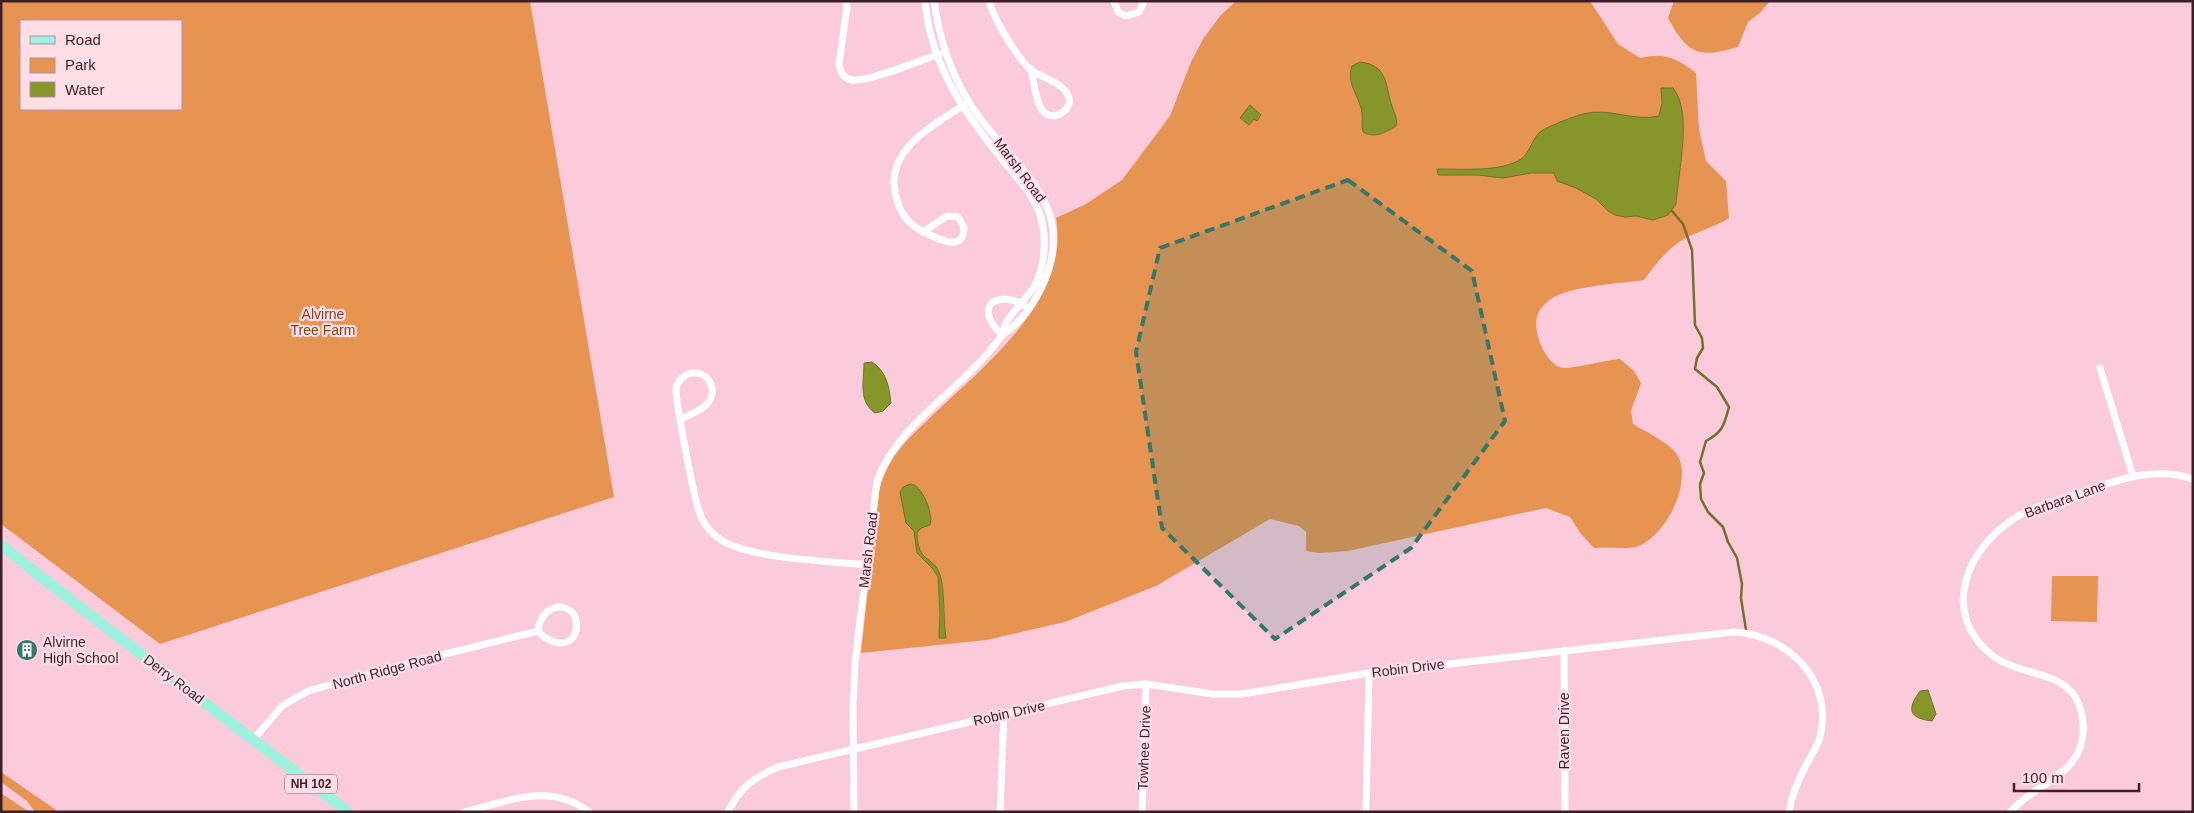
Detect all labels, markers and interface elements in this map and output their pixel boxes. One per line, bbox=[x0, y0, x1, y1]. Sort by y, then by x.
legend bbox=[20, 20, 182, 110]
text: Road bbox=[65, 31, 101, 48]
text: Park bbox=[65, 56, 96, 73]
text: Water bbox=[65, 81, 104, 98]
street label: Marsh Road bbox=[991, 135, 1049, 205]
park label: Alvirne Tree Farm bbox=[291, 306, 355, 338]
street label: Barbara Lane bbox=[2022, 477, 2108, 521]
street label: Marsh Road bbox=[855, 511, 881, 589]
place label: Alvirne High School bbox=[43, 634, 119, 666]
building icon: Alvirne High School bbox=[15, 638, 39, 662]
street label: North Ridge Road bbox=[331, 648, 443, 692]
street label: Derry Road bbox=[141, 651, 207, 707]
street label: Robin Drive bbox=[1371, 656, 1445, 680]
street label: Raven Drive bbox=[1556, 692, 1572, 770]
street label: Robin Drive bbox=[972, 697, 1047, 729]
street label: Towhee Drive bbox=[1135, 705, 1153, 791]
scale bar bbox=[2014, 760, 2139, 792]
text: 100 m bbox=[2022, 769, 2064, 786]
road number: NH 102 bbox=[285, 774, 337, 794]

